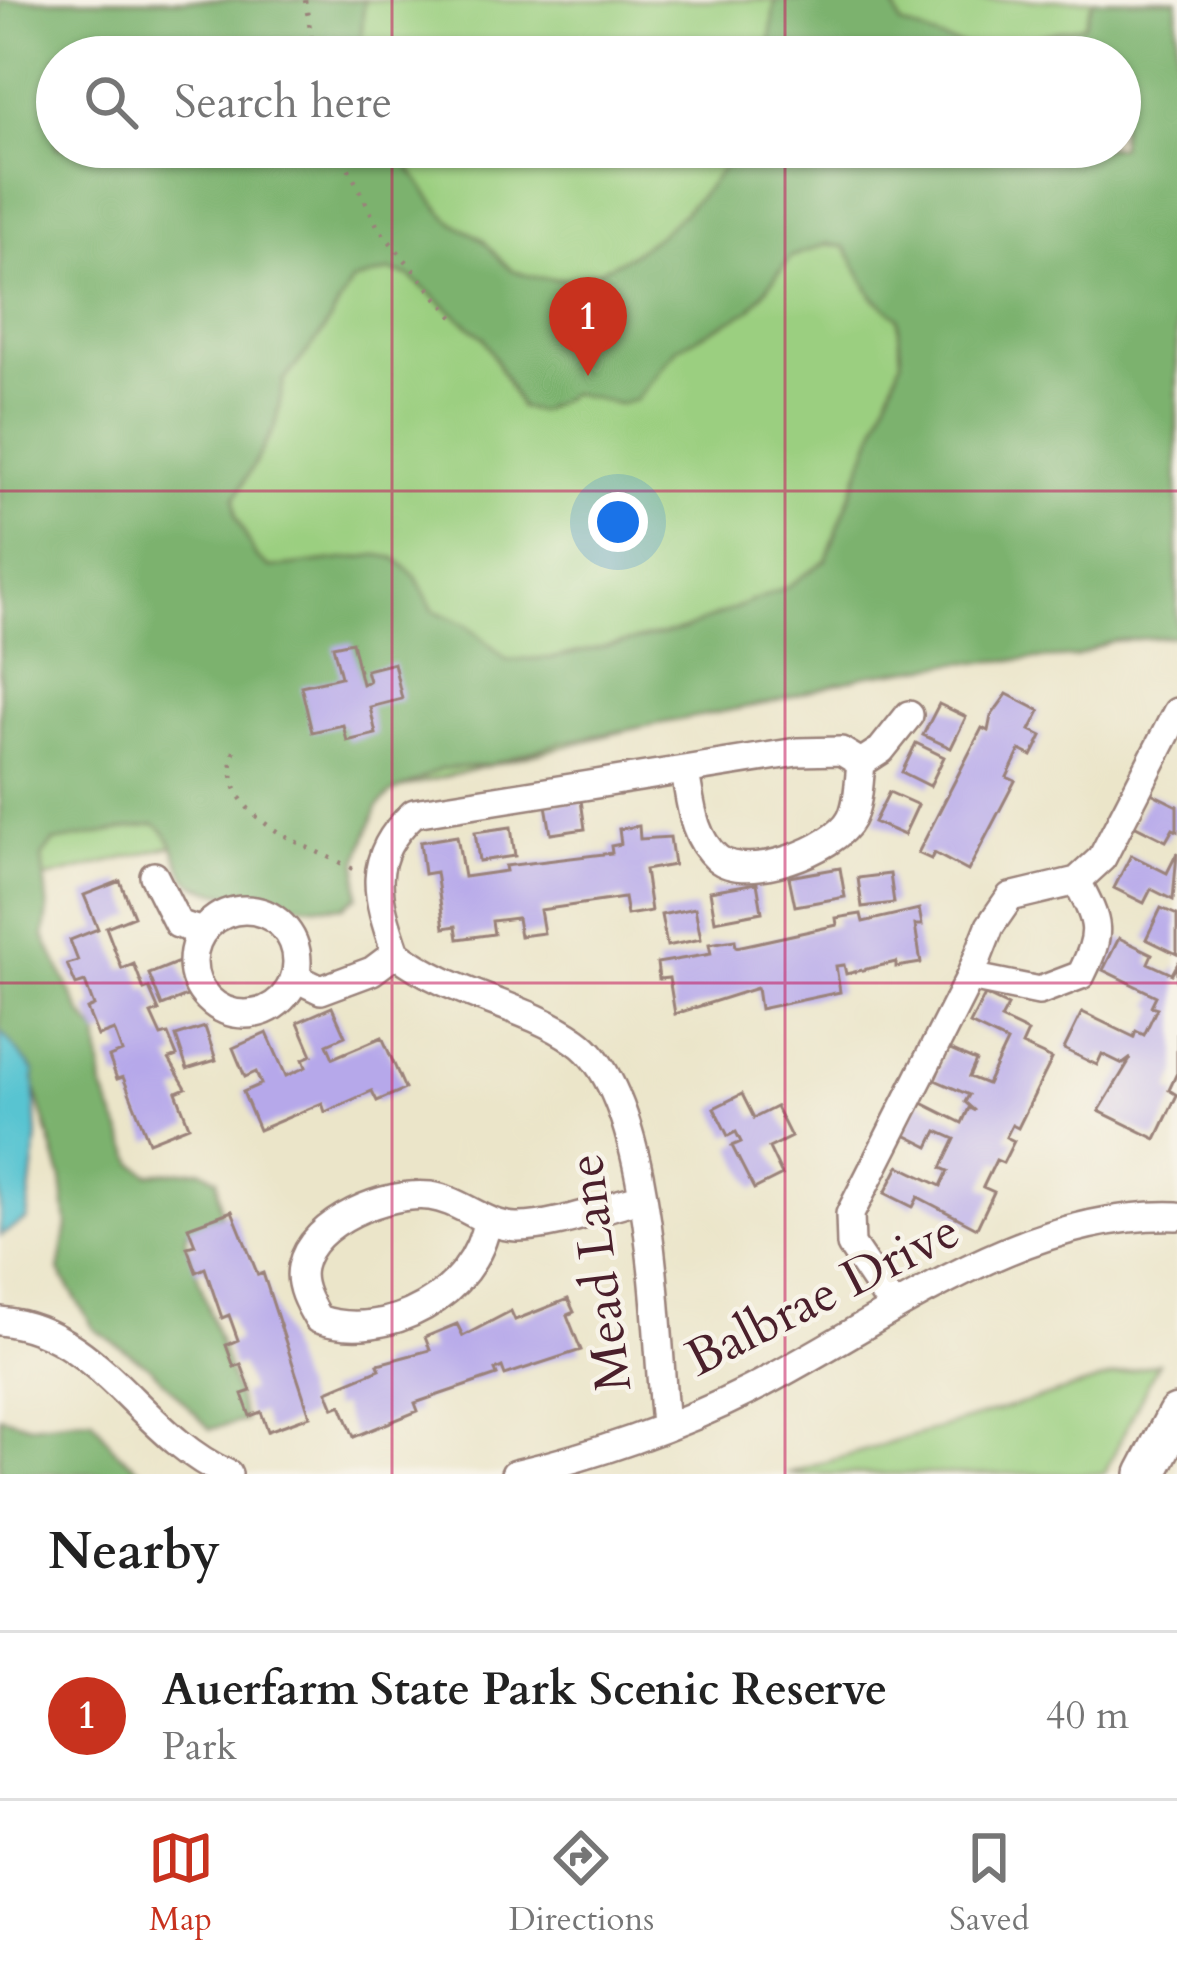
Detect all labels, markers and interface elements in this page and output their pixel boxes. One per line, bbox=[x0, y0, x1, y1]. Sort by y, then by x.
search box bbox=[36, 36, 1141, 168]
icon: search bbox=[78, 69, 144, 135]
text: Search here bbox=[174, 72, 392, 133]
pin: 1 bbox=[549, 277, 627, 376]
your location bbox=[588, 492, 648, 552]
street label: Mead Lane bbox=[551, 1150, 649, 1396]
street label: Balbrae Drive bbox=[674, 1196, 972, 1394]
text: Nearby bbox=[48, 1517, 220, 1587]
text: Auerfarm State Park Scenic Reserve bbox=[162, 1659, 887, 1720]
text: 1 bbox=[77, 1689, 97, 1742]
text: 40 m bbox=[1046, 1689, 1129, 1742]
text: Park bbox=[162, 1720, 237, 1773]
tab: Map bbox=[148, 1825, 214, 1942]
tab: Directions bbox=[509, 1825, 654, 1942]
tab: Saved bbox=[949, 1825, 1029, 1942]

